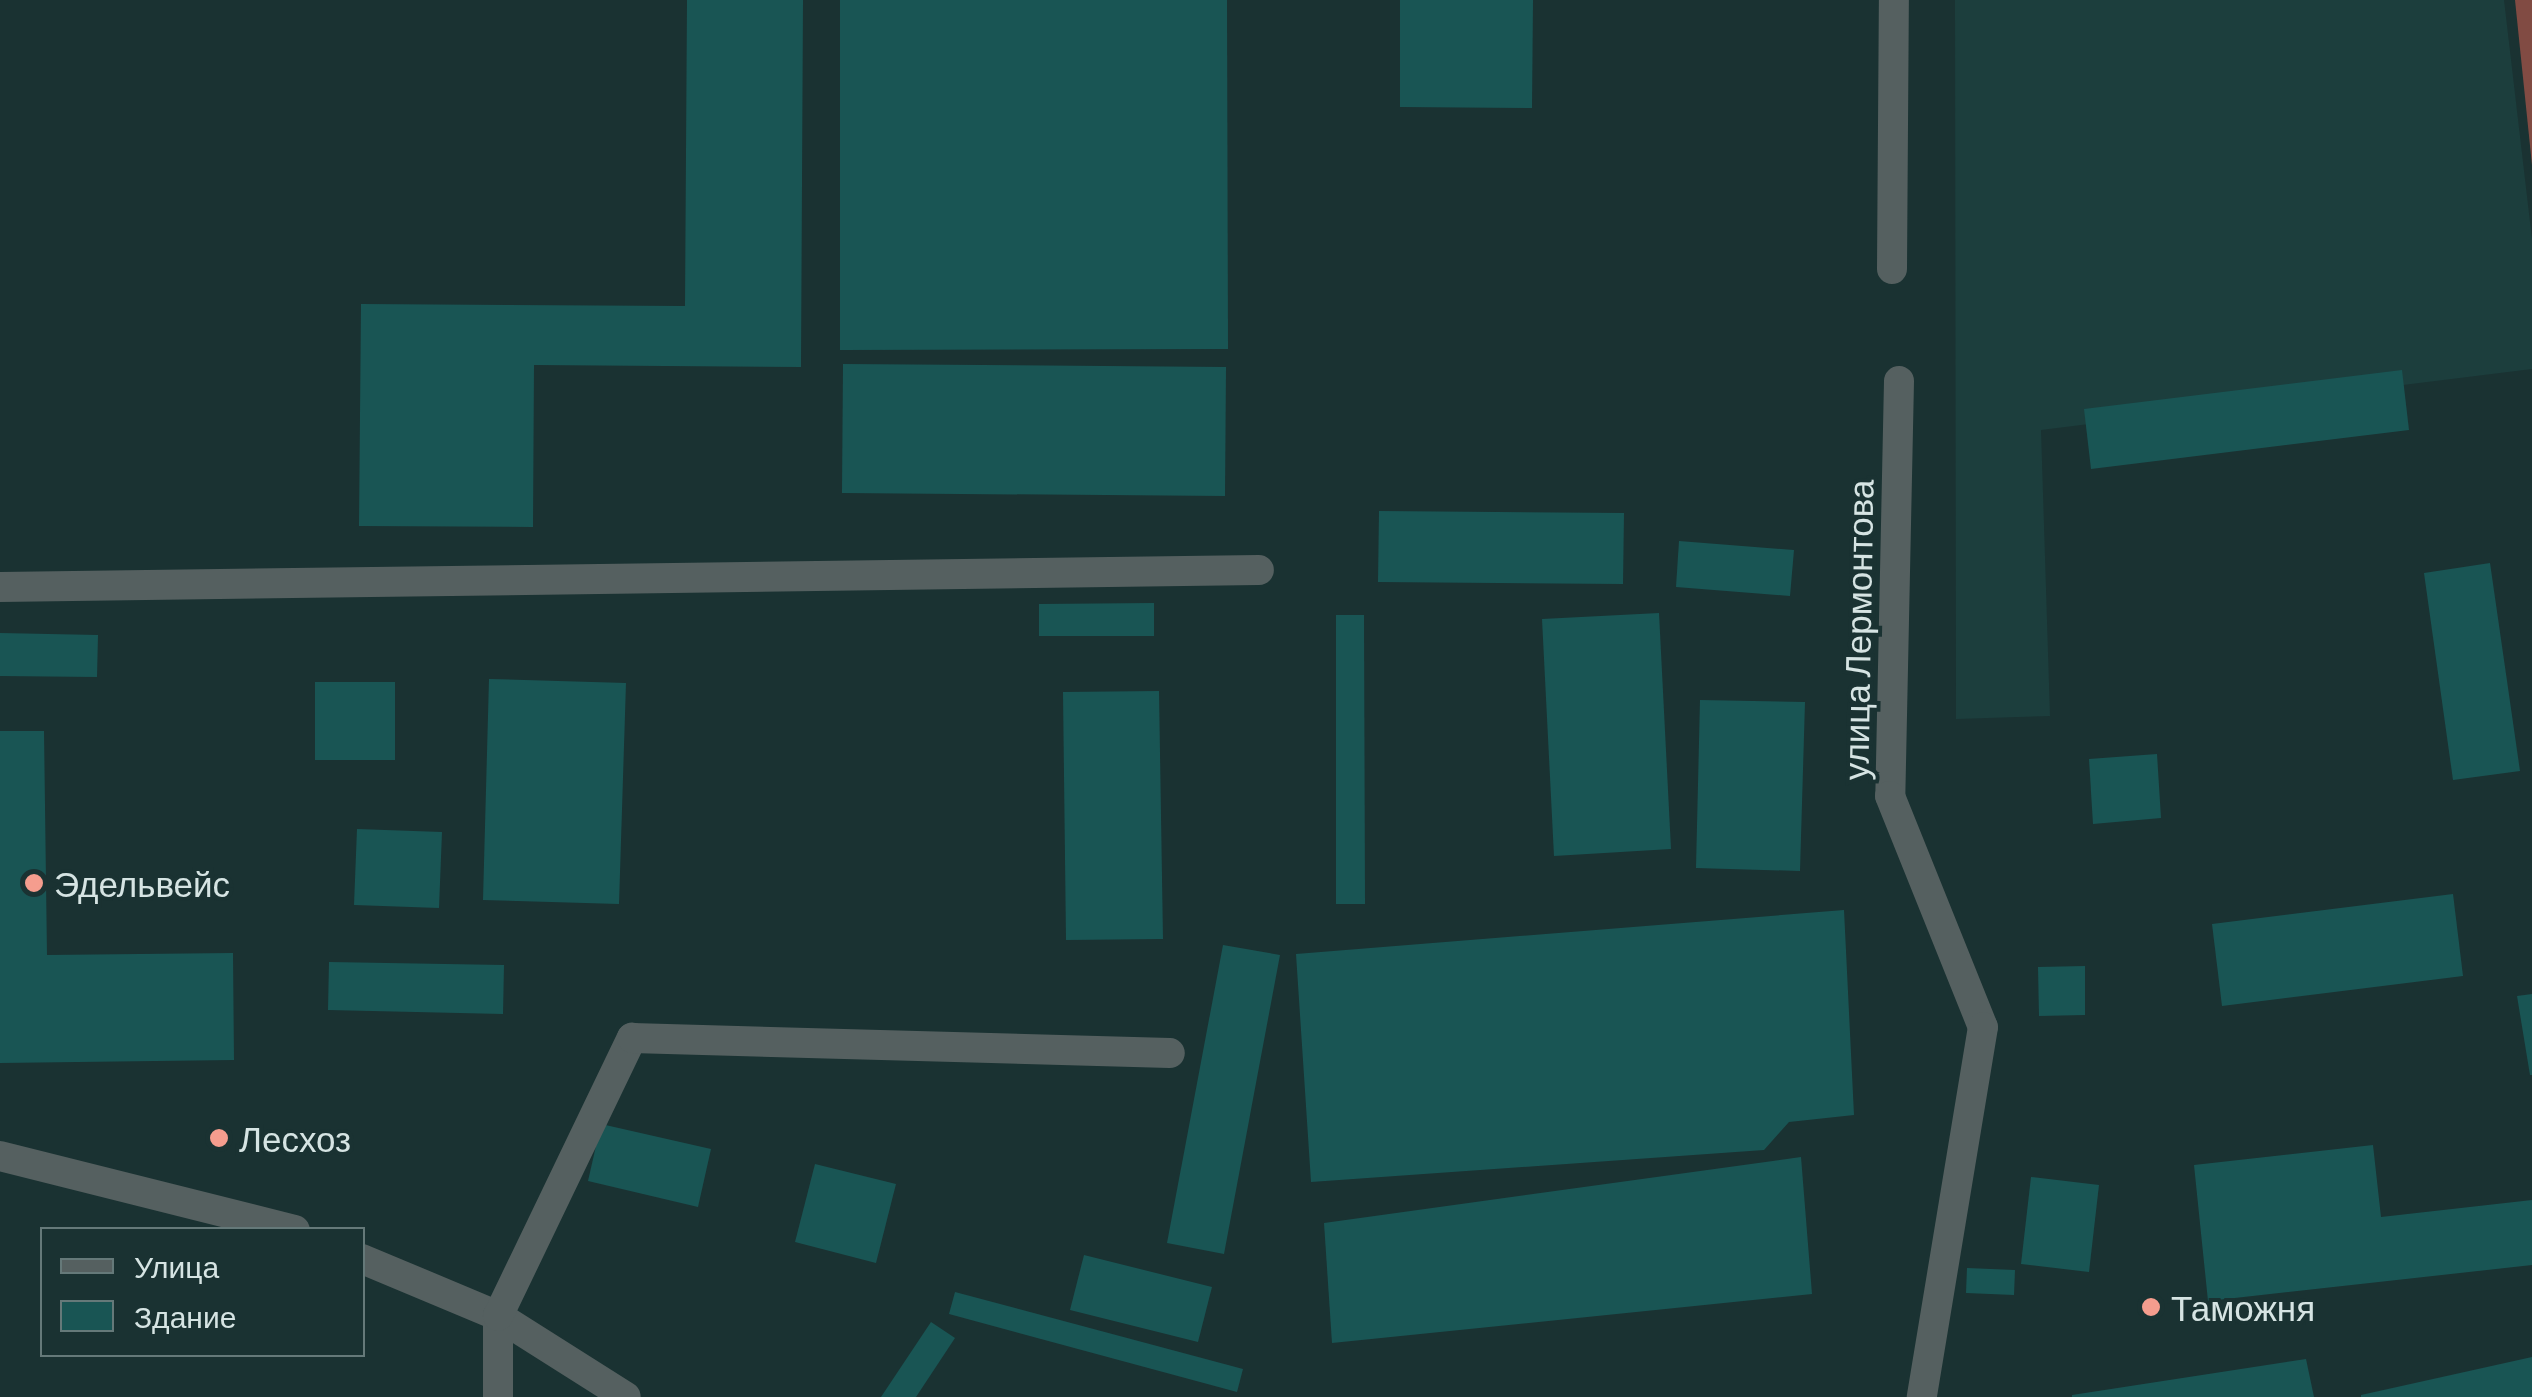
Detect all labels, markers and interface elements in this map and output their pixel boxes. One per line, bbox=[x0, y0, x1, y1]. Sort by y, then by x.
street label: улица Лермонтова bbox=[1833, 479, 1881, 781]
place label: Эдельвейс bbox=[54, 862, 230, 904]
marker: Эдельвейс bbox=[23, 872, 45, 894]
place label: Лесхоз bbox=[239, 1117, 351, 1159]
marker: Лесхоз bbox=[208, 1127, 230, 1149]
legend bbox=[40, 1227, 365, 1357]
text: Улица bbox=[134, 1248, 219, 1284]
place label: Таможня bbox=[2171, 1286, 2315, 1328]
marker: Таможня bbox=[2140, 1296, 2162, 1318]
text: Здание bbox=[134, 1298, 236, 1334]

